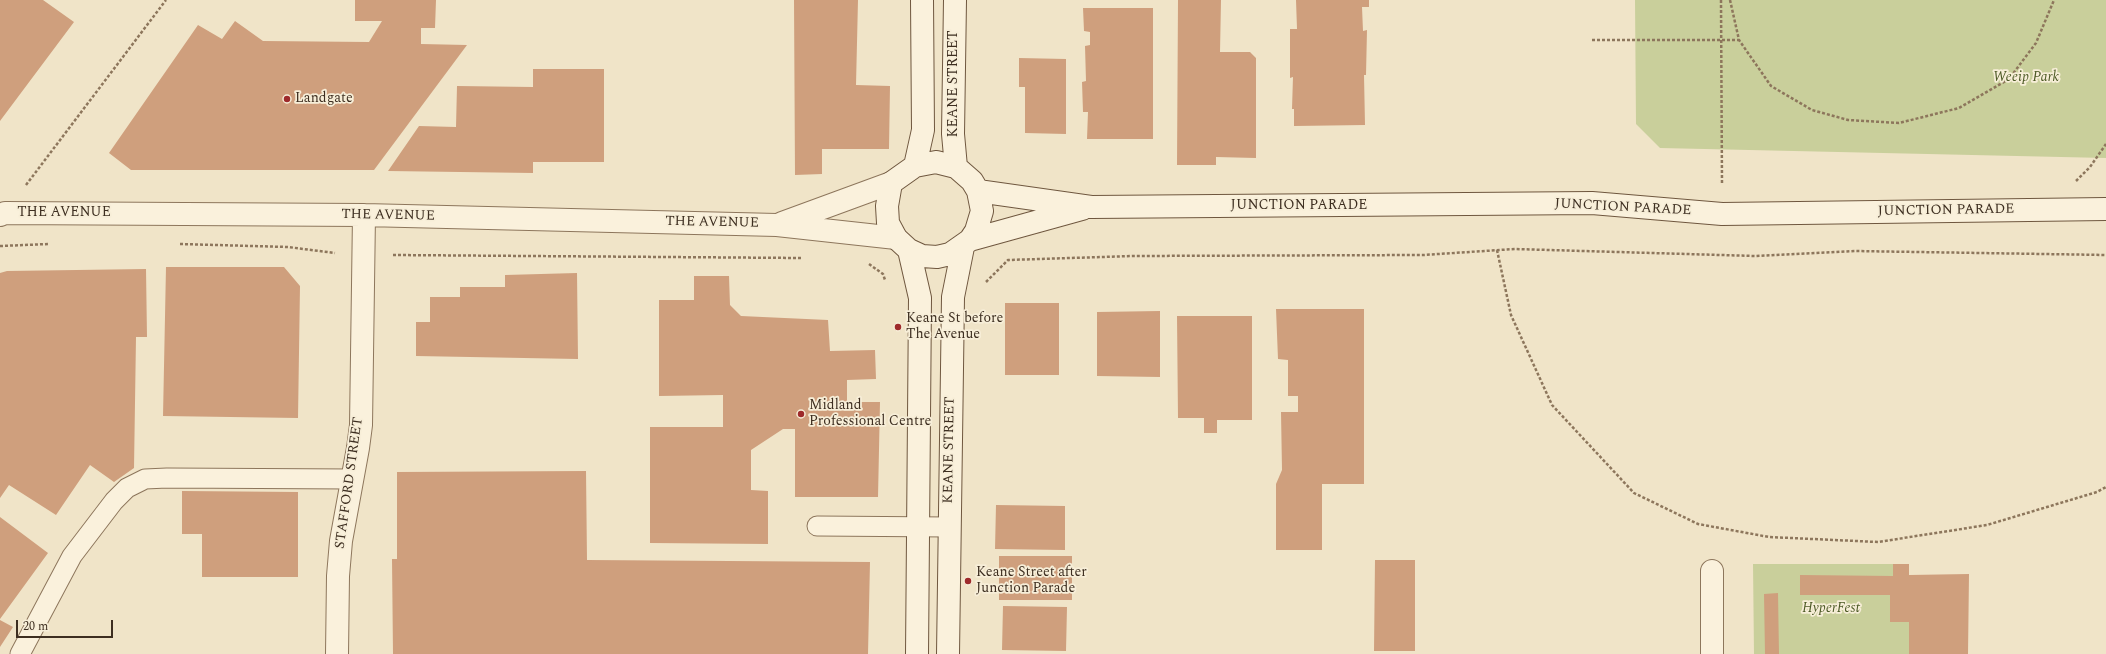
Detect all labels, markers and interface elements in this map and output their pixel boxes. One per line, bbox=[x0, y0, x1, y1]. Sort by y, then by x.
street label: KEANE STREET bbox=[946, 30, 962, 138]
park label: Weeip Park bbox=[1993, 70, 2059, 86]
place label: Landgate bbox=[295, 91, 353, 107]
marker: Landgate bbox=[282, 94, 292, 104]
street label: JUNCTION PARADE bbox=[1554, 196, 1692, 220]
street label: JUNCTION PARADE bbox=[1231, 198, 1367, 214]
street label: JUNCTION PARADE bbox=[1877, 201, 2015, 221]
street label: THE AVENUE bbox=[17, 205, 111, 221]
street label: THE AVENUE bbox=[341, 207, 435, 225]
street label: THE AVENUE bbox=[665, 214, 759, 232]
place label: Keane St before The Avenue bbox=[906, 311, 1003, 344]
marker: Keane St before The Avenue bbox=[893, 322, 903, 332]
street label: KEANE STREET bbox=[941, 396, 959, 504]
place label: Midland Professional Centre bbox=[809, 398, 931, 430]
marker: Midland Professional Centre bbox=[796, 409, 806, 419]
street label: STAFFORD STREET bbox=[332, 416, 368, 550]
place label: Keane Street after Junction Parade bbox=[976, 565, 1087, 598]
marker: Keane Street after Junction Parade bbox=[963, 576, 973, 586]
park label: HyperFest bbox=[1802, 601, 1860, 617]
scale bar bbox=[18, 612, 115, 638]
text: 20 m bbox=[23, 617, 48, 636]

